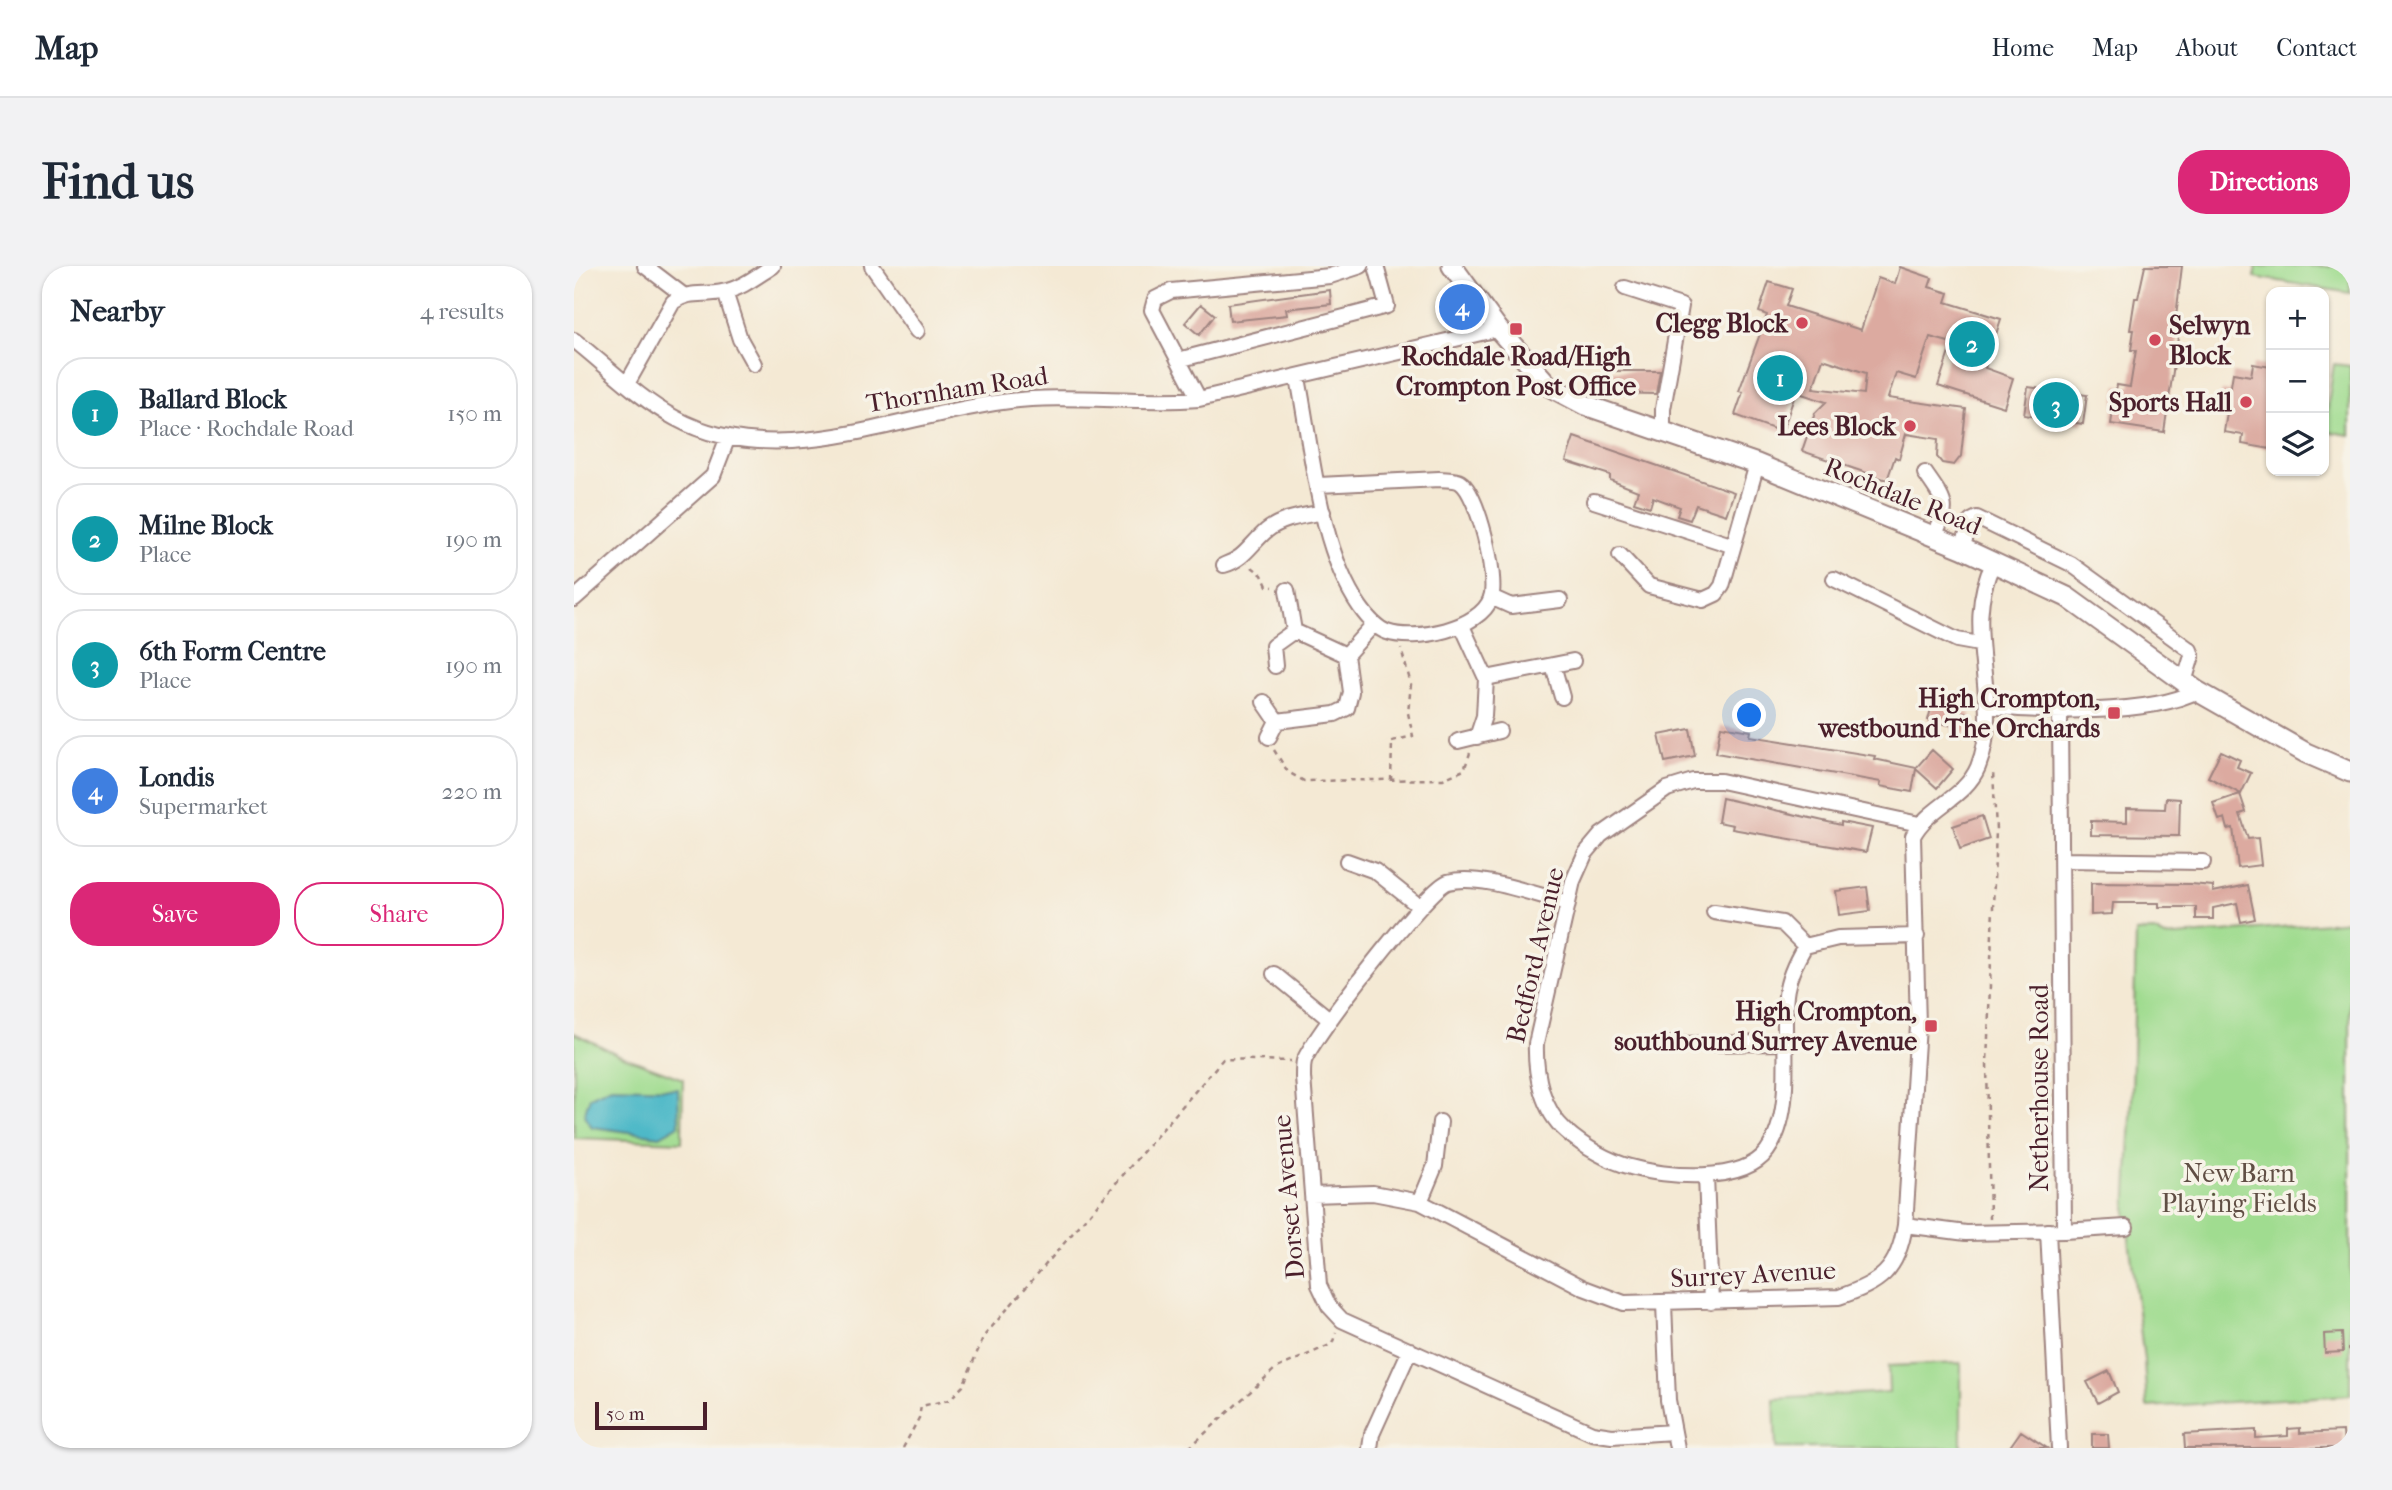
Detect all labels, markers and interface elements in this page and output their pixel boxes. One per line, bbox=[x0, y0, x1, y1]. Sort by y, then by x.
text: Map bbox=[35, 29, 98, 68]
text: Home bbox=[1992, 34, 2054, 62]
text: Map bbox=[2092, 34, 2138, 62]
text: About bbox=[2176, 34, 2238, 62]
text: Contact bbox=[2276, 34, 2357, 62]
button: Directions bbox=[2178, 150, 2350, 214]
text: Find us bbox=[42, 153, 194, 211]
pin: 4 bbox=[1439, 281, 1485, 333]
map controls bbox=[2266, 287, 2329, 476]
button: + bbox=[2266, 287, 2329, 350]
text: Nearby bbox=[70, 294, 165, 329]
text: 4 results bbox=[420, 298, 504, 325]
place label: Clegg Block bbox=[1655, 308, 1790, 339]
place label: Selwyn Block bbox=[2169, 310, 2251, 371]
marker: Clegg Block bbox=[1794, 315, 1810, 331]
pin: 2 bbox=[1949, 318, 1995, 370]
marker: Rochdale Road/High Crompton Post Office bbox=[1508, 321, 1524, 337]
marker: Selwyn Block bbox=[2147, 332, 2163, 348]
place label: Rochdale Road/High Crompton Post Office bbox=[1396, 341, 1636, 402]
button: − bbox=[2266, 350, 2329, 413]
pin: 1 bbox=[1757, 352, 1803, 404]
street label: Thornham Road bbox=[864, 360, 1051, 419]
pin: 3 bbox=[2033, 379, 2079, 431]
text: Ballard Block bbox=[139, 384, 287, 415]
place label: Sports Hall bbox=[2109, 387, 2233, 418]
marker: Sports Hall bbox=[2238, 394, 2254, 410]
text: 1 bbox=[91, 400, 99, 427]
text: 150 m bbox=[447, 400, 502, 427]
place label: Lees Block bbox=[1777, 411, 1898, 442]
button: layers bbox=[2266, 413, 2329, 476]
text: Place · Rochdale Road bbox=[139, 415, 354, 442]
marker: Lees Block bbox=[1902, 418, 1918, 434]
street label: Rochdale Road bbox=[1820, 451, 1987, 542]
text: Milne Block bbox=[139, 510, 273, 541]
text: 2 bbox=[89, 526, 101, 553]
text: 190 m bbox=[445, 526, 502, 553]
text: Place bbox=[139, 541, 191, 568]
text: 6th Form Centre bbox=[139, 636, 326, 667]
text: 3 bbox=[90, 652, 100, 679]
text: 190 m bbox=[445, 652, 502, 679]
text: Place bbox=[139, 667, 191, 694]
place label: High Crompton, westbound The Orchards bbox=[1817, 683, 2100, 744]
your location bbox=[1732, 698, 1766, 732]
marker: High Crompton, westbound The Orchards bbox=[2106, 705, 2122, 721]
text: Londis bbox=[139, 762, 214, 793]
text: 4 bbox=[88, 778, 102, 805]
text: 220 m bbox=[442, 778, 502, 805]
text: Supermarket bbox=[139, 793, 268, 820]
street label: Bedford Avenue bbox=[1500, 864, 1571, 1046]
button: Save bbox=[70, 882, 280, 946]
button: Share bbox=[294, 882, 504, 946]
street label: Netherhouse Road bbox=[2024, 983, 2055, 1192]
place label: High Crompton, southbound Surrey Avenue bbox=[1614, 996, 1917, 1057]
marker: High Crompton, southbound Surrey Avenue bbox=[1923, 1018, 1939, 1034]
street label: Dorset Avenue bbox=[1266, 1113, 1311, 1281]
park label: New Barn Playing Fields bbox=[2161, 1158, 2317, 1219]
street label: Surrey Avenue bbox=[1669, 1255, 1837, 1294]
scale bar bbox=[595, 1399, 707, 1431]
text: 50 m bbox=[606, 1403, 645, 1425]

